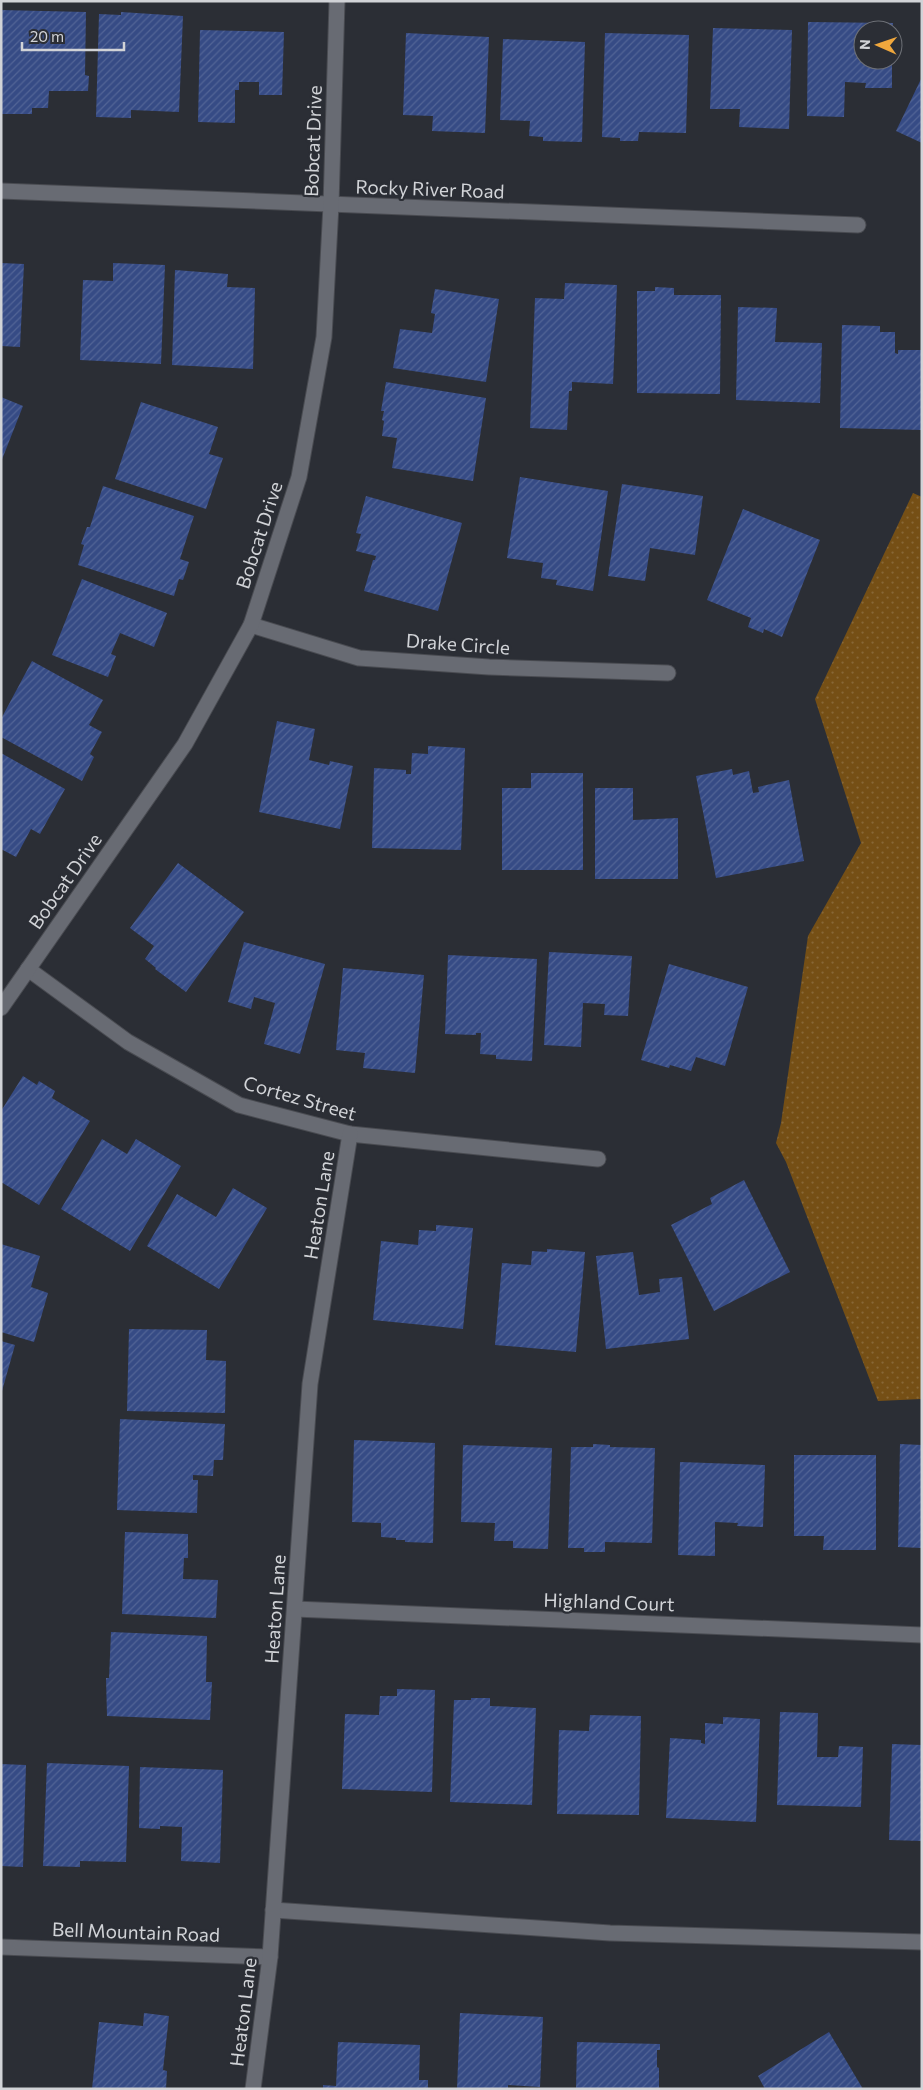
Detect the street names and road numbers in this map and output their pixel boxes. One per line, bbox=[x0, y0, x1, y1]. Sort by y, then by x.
street label: Bobcat Drive bbox=[299, 85, 326, 197]
street label: Rocky River Road bbox=[355, 174, 505, 203]
street label: Bobcat Drive bbox=[230, 478, 287, 591]
street label: Drake Circle bbox=[405, 628, 511, 659]
street label: Bobcat Drive bbox=[23, 828, 106, 933]
street label: Cortez Street bbox=[241, 1070, 359, 1125]
street label: Heaton Lane bbox=[299, 1149, 338, 1261]
street label: Heaton Lane bbox=[259, 1554, 290, 1664]
street label: Highland Court bbox=[543, 1588, 675, 1615]
street label: Bell Mountain Road bbox=[52, 1917, 220, 1946]
street label: Heaton Lane bbox=[224, 1956, 261, 2068]

